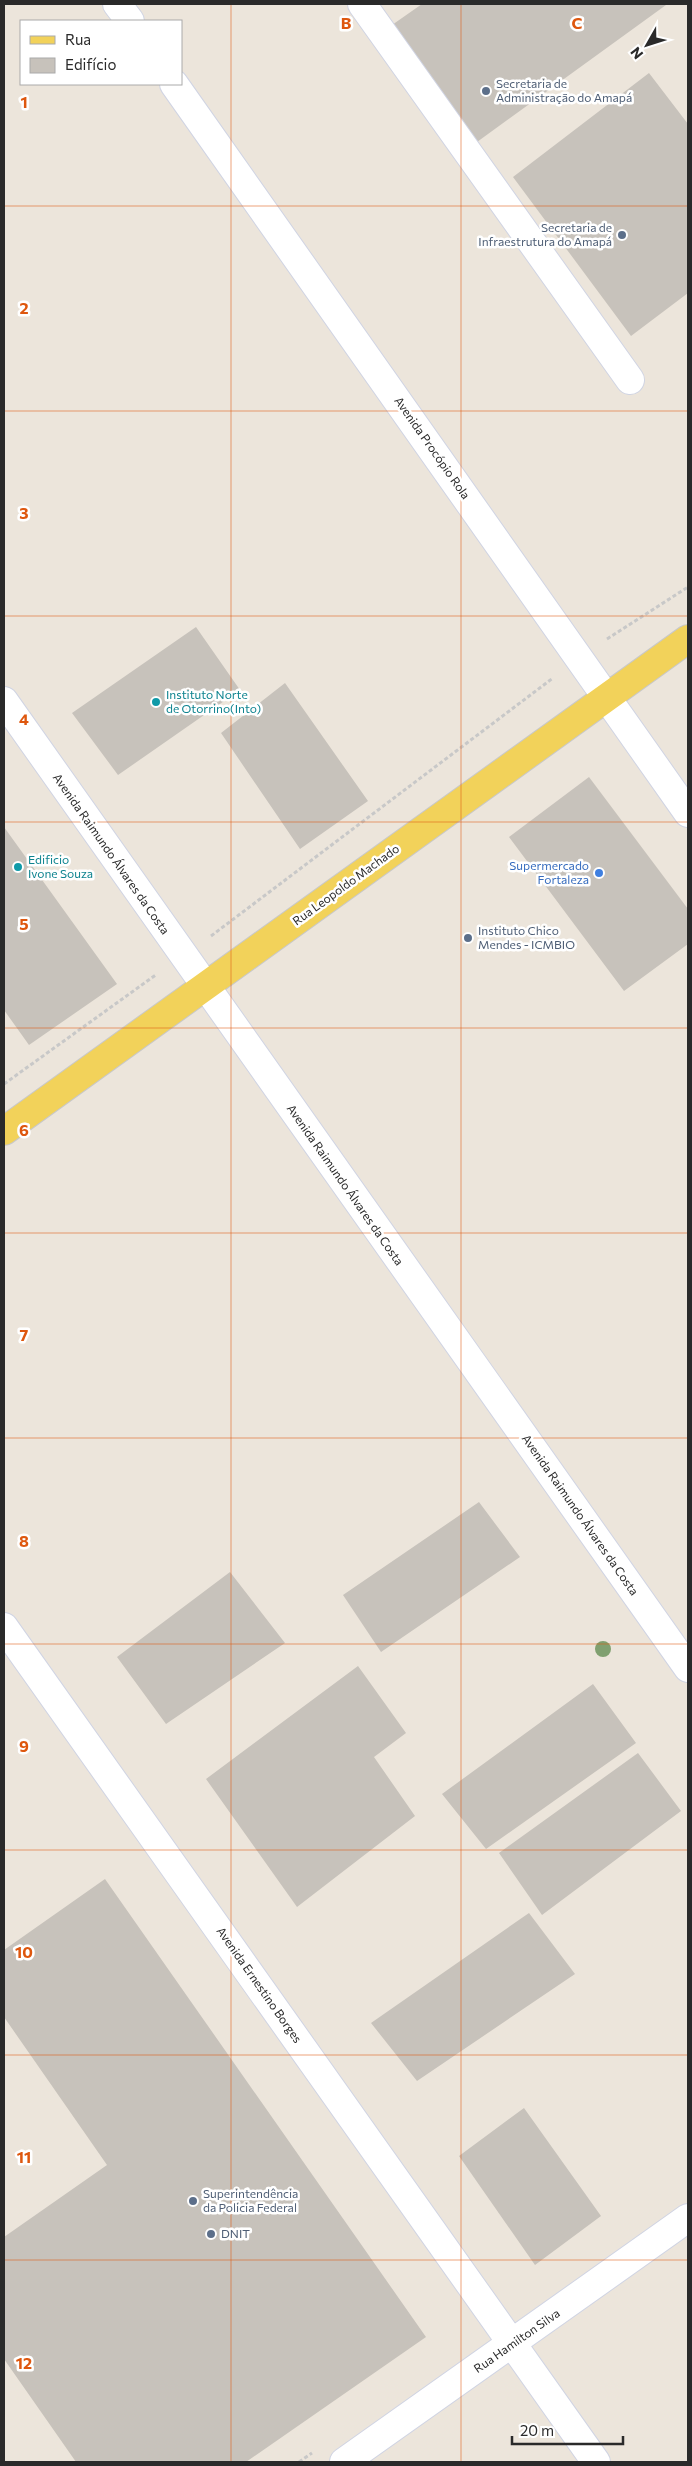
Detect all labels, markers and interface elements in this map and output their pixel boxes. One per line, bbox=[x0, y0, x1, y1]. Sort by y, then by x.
text: B bbox=[341, 13, 352, 32]
text: C bbox=[572, 13, 583, 32]
legend bbox=[20, 20, 182, 85]
north arrow bbox=[622, 20, 672, 70]
text: Rua bbox=[65, 30, 91, 48]
text: N bbox=[627, 44, 646, 63]
text: Edifício bbox=[65, 55, 116, 73]
place label: Secretaria de Administração do Amapá bbox=[496, 76, 632, 104]
marker: Secretaria de Administração do Amapá bbox=[480, 85, 492, 97]
text: 1 bbox=[20, 92, 28, 111]
place label: Secretaria de Infraestrutura do Amapá bbox=[478, 220, 612, 248]
marker: Secretaria de Infraestrutura do Amapá bbox=[616, 229, 628, 241]
text: 2 bbox=[19, 298, 29, 317]
street label: Avenida Procópio Rola bbox=[392, 394, 473, 501]
text: 3 bbox=[19, 503, 29, 522]
place label: Instituto Norte de Otorrino(Into) bbox=[166, 687, 261, 715]
marker: Instituto Norte de Otorrino(Into) bbox=[150, 696, 162, 708]
text: 4 bbox=[19, 709, 29, 728]
street label: Avenida Raimundo Álvares da Costa bbox=[51, 770, 173, 937]
street label: Rua Leopoldo Machado bbox=[289, 841, 401, 928]
place label: Edificio Ivone Souza bbox=[28, 852, 93, 880]
place label: Supermercado Fortaleza bbox=[509, 858, 589, 886]
marker: Edificio Ivone Souza bbox=[12, 861, 24, 873]
marker: Supermercado Fortaleza bbox=[593, 867, 605, 879]
text: 5 bbox=[19, 914, 29, 933]
place label: Instituto Chico Mendes - ICMBIO bbox=[478, 923, 575, 951]
marker: Instituto Chico Mendes - ICMBIO bbox=[462, 932, 474, 944]
street label: Avenida Raimundo Álvares da Costa bbox=[285, 1101, 407, 1268]
text: 6 bbox=[19, 1120, 29, 1139]
text: 7 bbox=[20, 1325, 29, 1344]
street label: Avenida Raimundo Álvares da Costa bbox=[520, 1431, 642, 1598]
text: 8 bbox=[19, 1531, 29, 1550]
text: 9 bbox=[19, 1736, 29, 1755]
street label: Avenida Ernestino Borges bbox=[214, 1924, 305, 2045]
text: 10 bbox=[15, 1942, 33, 1961]
text: 11 bbox=[17, 2147, 31, 2166]
place label: Superintendência da Policia Federal bbox=[203, 2186, 298, 2214]
marker: Superintendência da Policia Federal bbox=[187, 2195, 199, 2207]
place label: DNIT bbox=[221, 2226, 250, 2240]
marker: DNIT bbox=[205, 2228, 217, 2240]
street label: Rua Hamilton Silva bbox=[471, 2305, 562, 2375]
text: 12 bbox=[16, 2353, 32, 2372]
scale bar bbox=[512, 2414, 623, 2446]
text: 20 m bbox=[520, 2421, 554, 2439]

